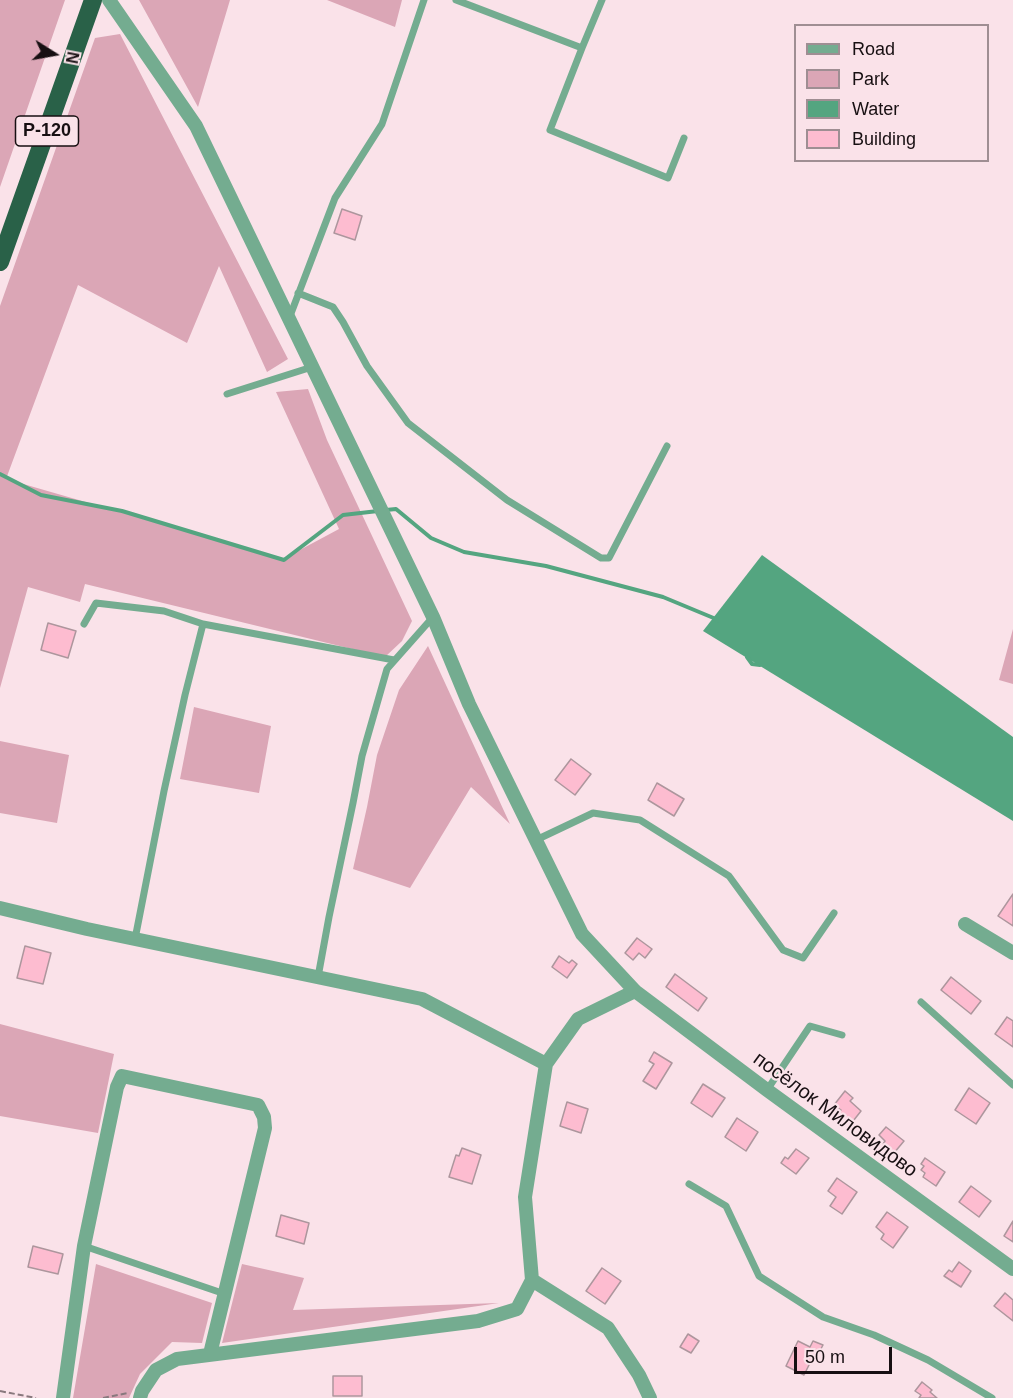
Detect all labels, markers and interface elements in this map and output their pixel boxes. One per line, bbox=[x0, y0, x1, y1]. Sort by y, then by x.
north arrow bbox=[24, 24, 84, 84]
legend bbox=[794, 24, 989, 162]
text: Road bbox=[852, 39, 895, 59]
text: N bbox=[63, 50, 82, 65]
text: Park bbox=[852, 69, 889, 89]
text: Water bbox=[852, 99, 899, 119]
road number: Р-120 bbox=[15, 116, 78, 146]
text: Building bbox=[852, 129, 916, 149]
street label: посёлок Миловидово bbox=[748, 1047, 922, 1183]
scale bar bbox=[797, 1335, 894, 1373]
text: 50 m bbox=[805, 1347, 845, 1367]

